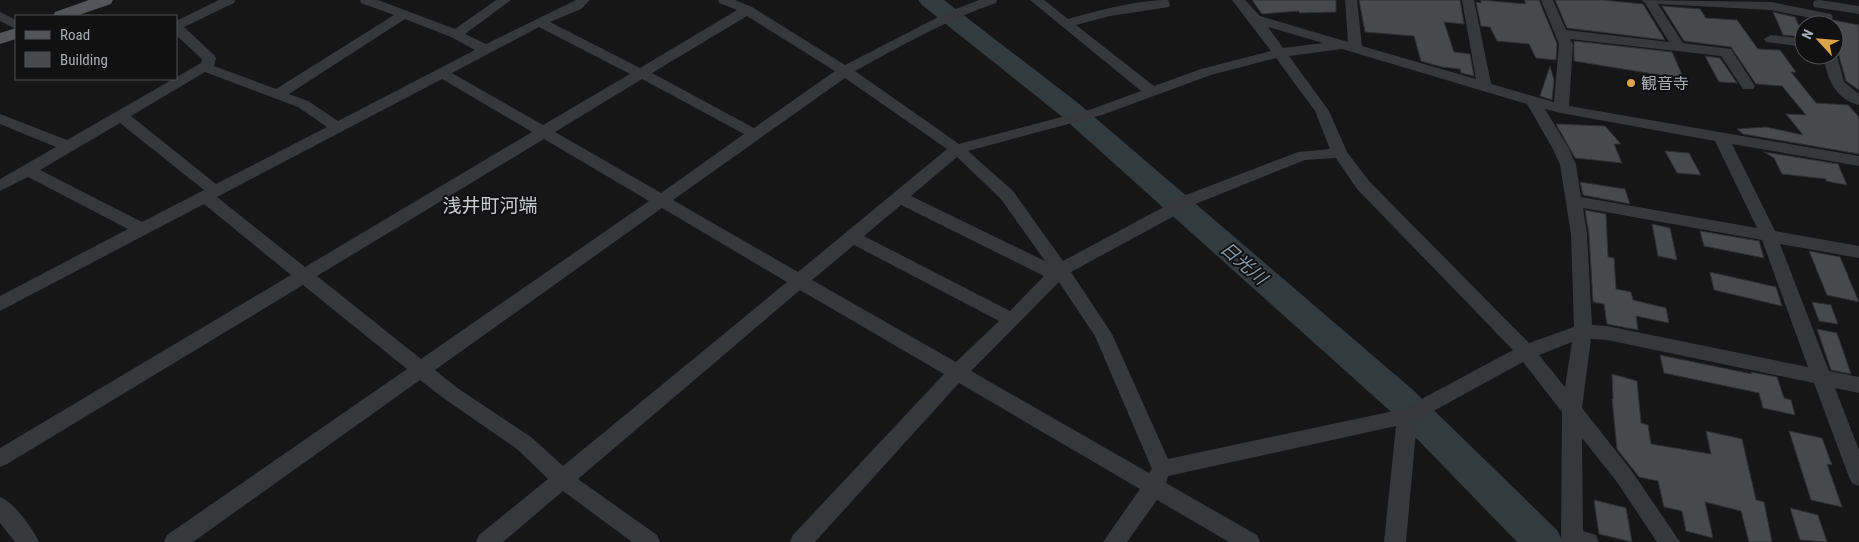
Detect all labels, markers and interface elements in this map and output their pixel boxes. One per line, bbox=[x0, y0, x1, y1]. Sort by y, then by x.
legend bbox=[15, 15, 178, 80]
north arrow bbox=[1794, 15, 1844, 65]
text: Road bbox=[60, 26, 90, 44]
text: N bbox=[1798, 27, 1816, 42]
text: Building bbox=[60, 51, 108, 69]
place label: 観音寺 bbox=[1641, 74, 1689, 93]
marker: 観音寺 bbox=[1625, 77, 1637, 89]
district label: 浅井町河端 bbox=[442, 194, 538, 217]
water label: 日光川 bbox=[1217, 237, 1273, 290]

